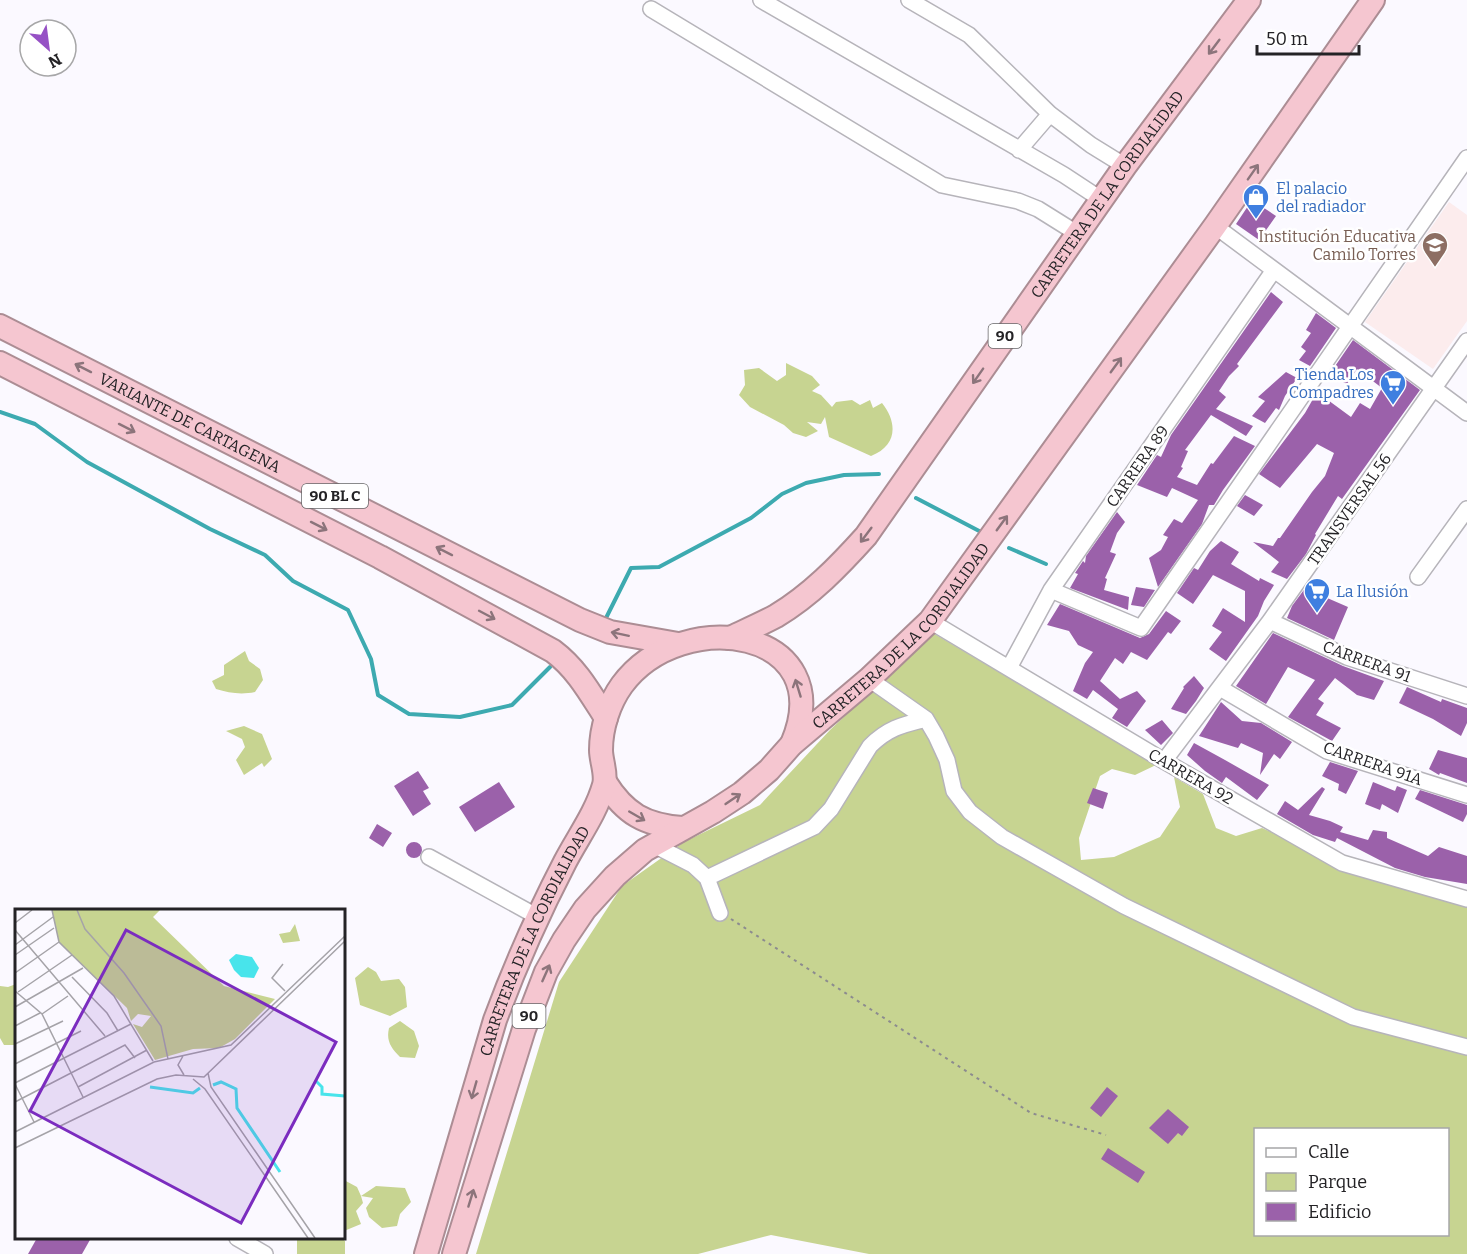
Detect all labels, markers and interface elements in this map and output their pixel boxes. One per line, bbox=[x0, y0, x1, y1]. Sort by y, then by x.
north arrow bbox=[18, 18, 78, 78]
scale bar bbox=[1257, 18, 1359, 56]
text: 50 m bbox=[1266, 28, 1308, 50]
one-way arrow bbox=[1208, 38, 1221, 54]
text: N bbox=[45, 50, 65, 72]
street label: CARRETERA DE LA CORDIALIDAD bbox=[1027, 87, 1188, 302]
one-way arrow bbox=[1247, 164, 1259, 180]
place label: El palacio del radiador bbox=[1276, 179, 1366, 216]
shop icon: El palacio del radiador bbox=[1241, 182, 1271, 220]
place label: Institución Educativa Camilo Torres bbox=[1258, 227, 1416, 264]
school or university icon: Institución Educativa Camilo Torres bbox=[1420, 230, 1450, 268]
road number: 90 bbox=[988, 324, 1022, 348]
one-way arrow bbox=[1109, 357, 1122, 373]
one-way arrow bbox=[74, 362, 92, 373]
place label: Tienda Los Compadres bbox=[1289, 365, 1374, 402]
one-way arrow bbox=[972, 367, 984, 383]
supermarket icon: Tienda Los Compadres bbox=[1378, 368, 1408, 406]
street label: VARIANTE DE CARTAGENA bbox=[96, 369, 284, 477]
one-way arrow bbox=[118, 422, 135, 434]
street label: CARRERA 89 bbox=[1102, 422, 1173, 511]
street label: TRANSVERSAL 56 bbox=[1304, 450, 1395, 569]
road number: 90 BL C bbox=[302, 484, 368, 508]
one-way arrow bbox=[995, 516, 1008, 532]
one-way arrow bbox=[310, 521, 328, 533]
one-way arrow bbox=[860, 527, 872, 543]
street label: CARRETERA DE LA CORDIALIDAD bbox=[808, 539, 993, 733]
one-way arrow bbox=[435, 545, 453, 556]
supermarket icon: La Ilusión bbox=[1302, 576, 1332, 614]
place label: La Ilusión bbox=[1336, 582, 1409, 601]
one-way arrow bbox=[477, 610, 495, 621]
one-way arrow bbox=[611, 628, 630, 639]
street label: CARRERA 91 bbox=[1320, 637, 1414, 686]
one-way arrow bbox=[792, 679, 803, 698]
street label: CARRERA 91A bbox=[1321, 738, 1426, 790]
street label: CARRERA 92 bbox=[1145, 745, 1236, 808]
one-way arrow bbox=[724, 793, 741, 805]
one-way arrow bbox=[628, 810, 645, 822]
street label: CARRETERA DE LA CORDIALIDAD bbox=[476, 822, 594, 1058]
inset map bbox=[15, 909, 345, 1239]
one-way arrow bbox=[541, 965, 552, 983]
road number: 90 bbox=[512, 1004, 546, 1028]
one-way arrow bbox=[468, 1080, 479, 1099]
legend bbox=[1254, 1128, 1449, 1236]
text: Calle bbox=[1308, 1141, 1349, 1163]
text: Parque bbox=[1308, 1171, 1367, 1193]
one-way arrow bbox=[467, 1189, 478, 1208]
text: Edificio bbox=[1308, 1201, 1371, 1223]

